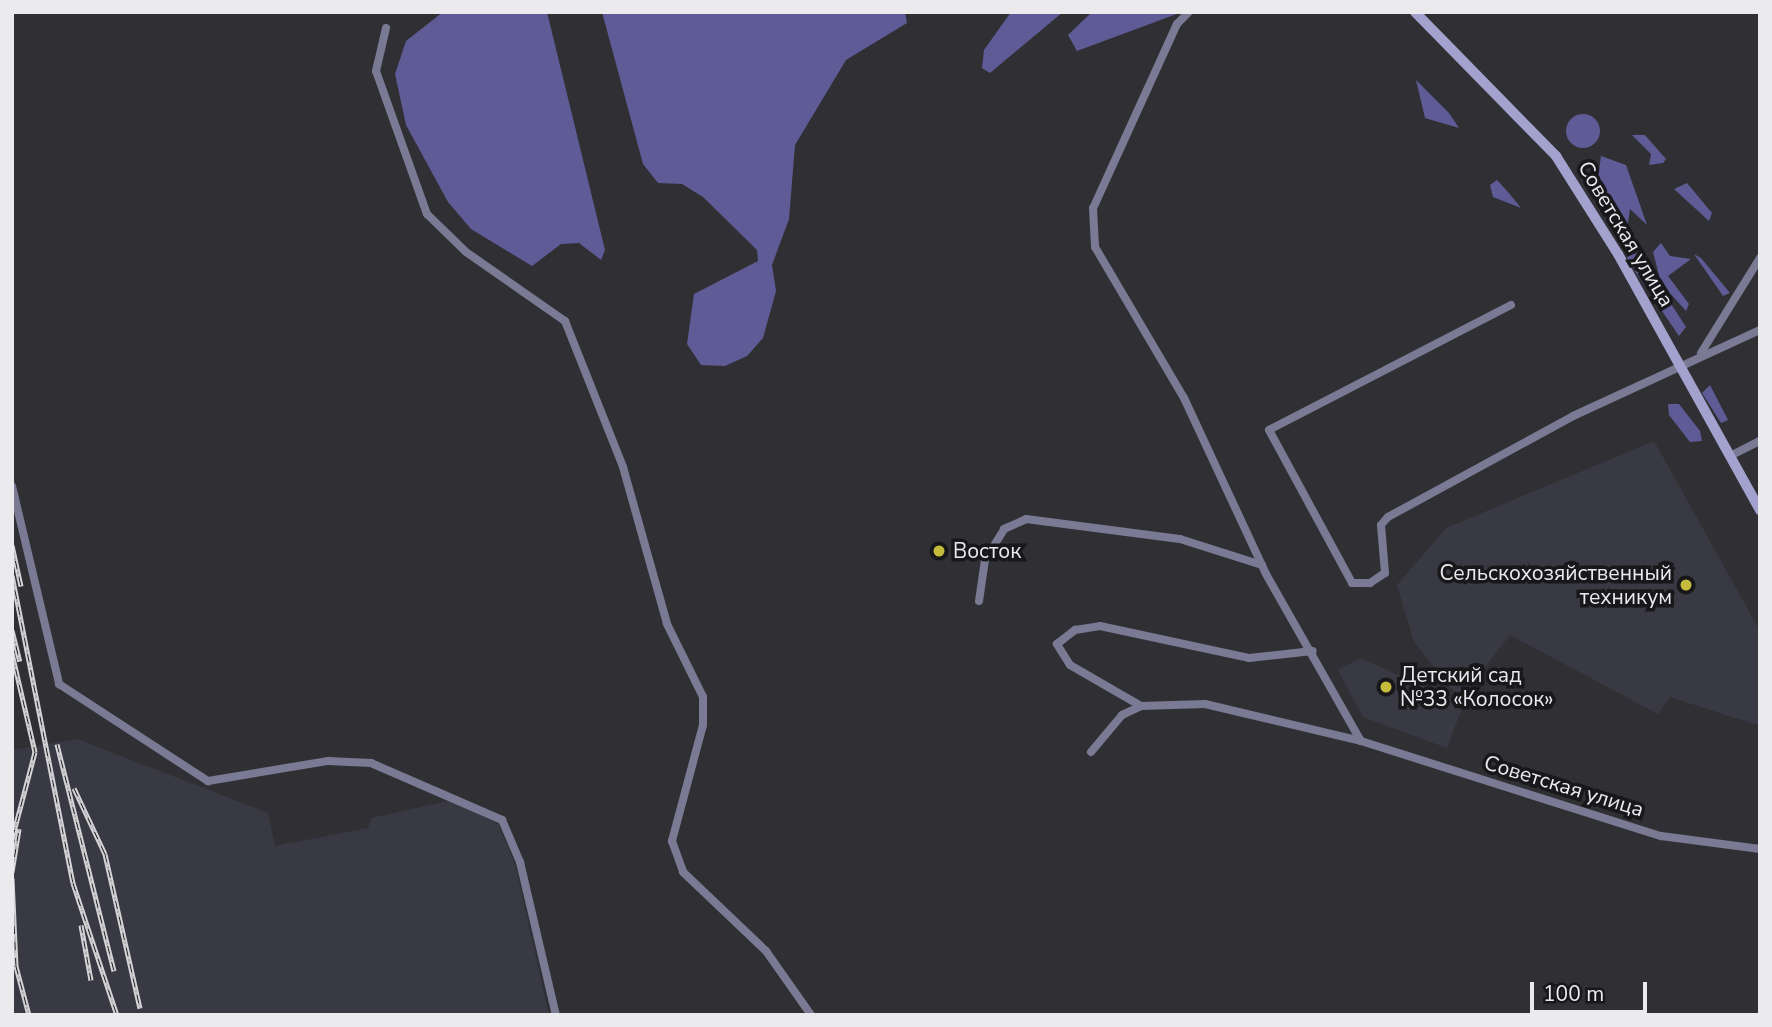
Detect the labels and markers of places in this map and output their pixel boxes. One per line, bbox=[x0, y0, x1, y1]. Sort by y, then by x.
place label: Восток bbox=[953, 538, 1021, 564]
marker: Восток bbox=[931, 543, 947, 559]
place label: Сельскохозяйственный техникум bbox=[1439, 560, 1672, 610]
marker: Сельскохозяйственный техникум bbox=[1678, 577, 1694, 593]
place label: Детский сад №33 «Колосок» bbox=[1400, 662, 1554, 712]
marker: Детский сад №33 «Колосок» bbox=[1378, 679, 1394, 695]

